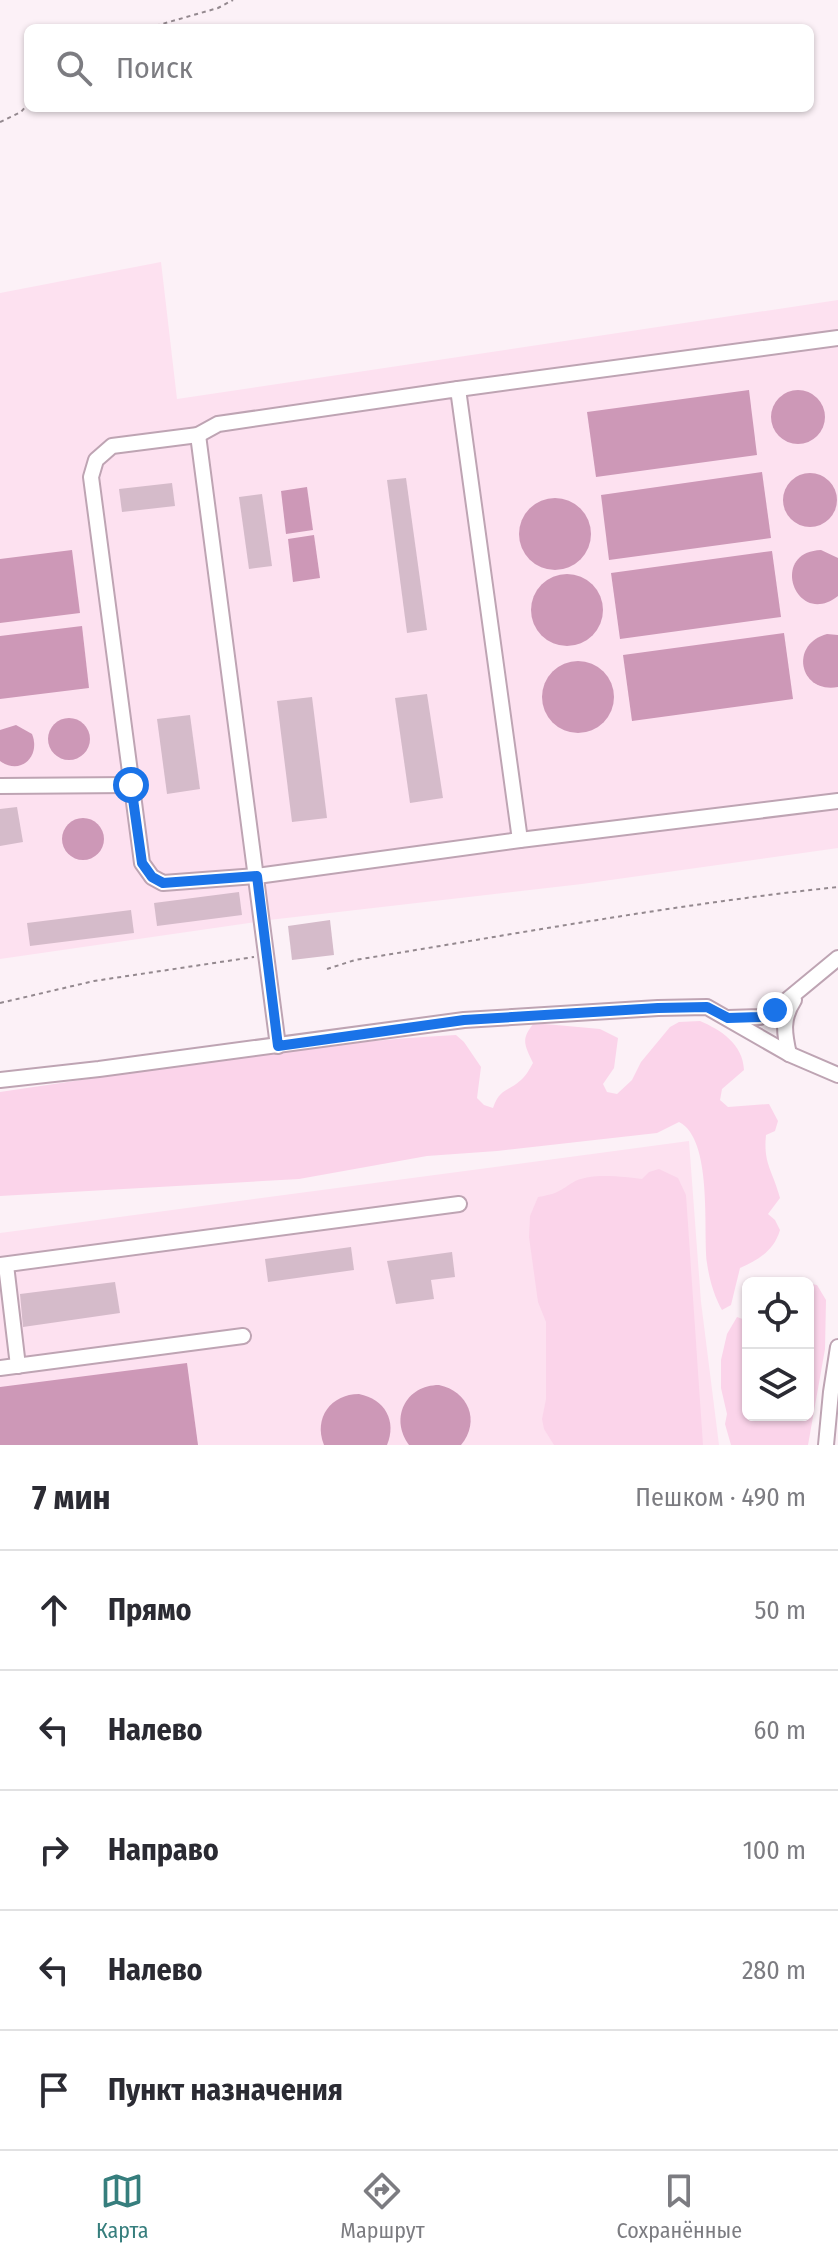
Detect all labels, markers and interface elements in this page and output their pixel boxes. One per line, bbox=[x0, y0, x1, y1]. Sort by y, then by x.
search box bbox=[24, 24, 814, 112]
icon: search bbox=[52, 46, 96, 90]
text: Поиск bbox=[116, 50, 193, 86]
route start bbox=[113, 767, 149, 803]
route end bbox=[757, 992, 793, 1028]
map controls bbox=[742, 1277, 814, 1421]
button: locate bbox=[742, 1277, 814, 1349]
button: layers bbox=[742, 1349, 814, 1421]
text: 7 мин bbox=[32, 1477, 111, 1518]
text: Пешком · 490 m bbox=[635, 1482, 806, 1513]
icon: ahead bbox=[32, 1588, 76, 1632]
text: Прямо bbox=[108, 1592, 192, 1628]
text: 50 m bbox=[754, 1595, 806, 1626]
icon: left bbox=[32, 1708, 76, 1752]
text: Налево bbox=[108, 1712, 203, 1748]
text: 60 m bbox=[753, 1715, 806, 1746]
icon: right bbox=[32, 1828, 76, 1872]
text: Направо bbox=[108, 1832, 219, 1868]
text: 100 m bbox=[743, 1835, 806, 1866]
icon: left bbox=[32, 1948, 76, 1992]
text: Налево bbox=[108, 1952, 203, 1988]
text: 280 m bbox=[742, 1955, 806, 1986]
icon: arrive bbox=[32, 2068, 76, 2112]
text: Пункт назначения bbox=[108, 2072, 343, 2108]
tab: Карта bbox=[96, 2169, 148, 2244]
tab: Маршрут bbox=[340, 2169, 425, 2244]
tab: Сохранённые bbox=[616, 2169, 742, 2244]

